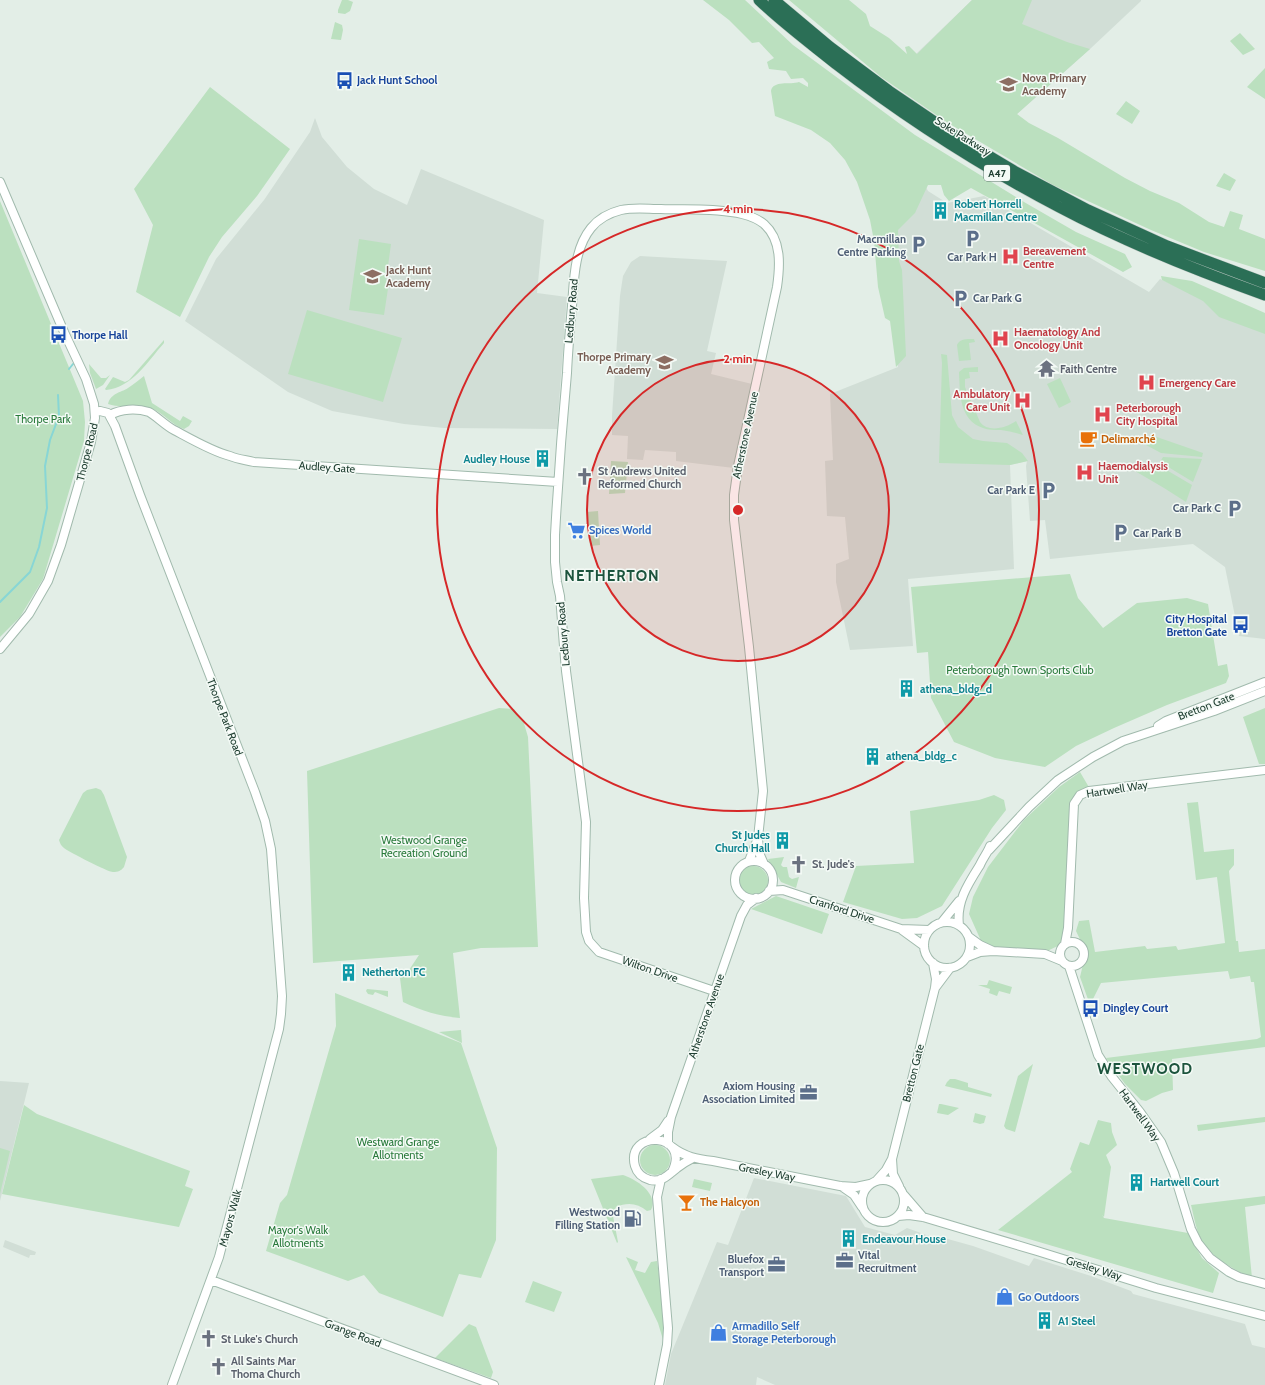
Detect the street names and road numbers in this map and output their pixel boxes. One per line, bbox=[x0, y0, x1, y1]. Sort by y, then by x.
street label: Soke Parkway bbox=[932, 113, 994, 159]
road number: A47 bbox=[984, 165, 1010, 181]
street label: Ledbury Road bbox=[561, 278, 581, 344]
street label: Atherstone Avenue bbox=[729, 390, 761, 480]
street label: Thorpe Road bbox=[73, 421, 101, 483]
street label: Audley Gate bbox=[298, 458, 356, 476]
street label: Ledbury Road bbox=[553, 601, 573, 667]
street label: Thorpe Park Road bbox=[204, 676, 246, 758]
street label: Bretton Gate bbox=[1176, 689, 1237, 723]
street label: Hartwell Way bbox=[1085, 777, 1149, 801]
street label: Cranford Drive bbox=[808, 892, 877, 926]
street label: Wilton Drive bbox=[620, 953, 680, 985]
street label: Atherstone Avenue bbox=[685, 971, 727, 1060]
street label: Bretton Gate bbox=[899, 1042, 927, 1103]
street label: Hartwell Way bbox=[1116, 1086, 1164, 1145]
street label: Gresley Way bbox=[737, 1160, 797, 1184]
street label: Mayors Walk bbox=[216, 1188, 244, 1248]
street label: Gresley Way bbox=[1064, 1253, 1124, 1283]
street label: Grange Road bbox=[323, 1316, 383, 1350]

